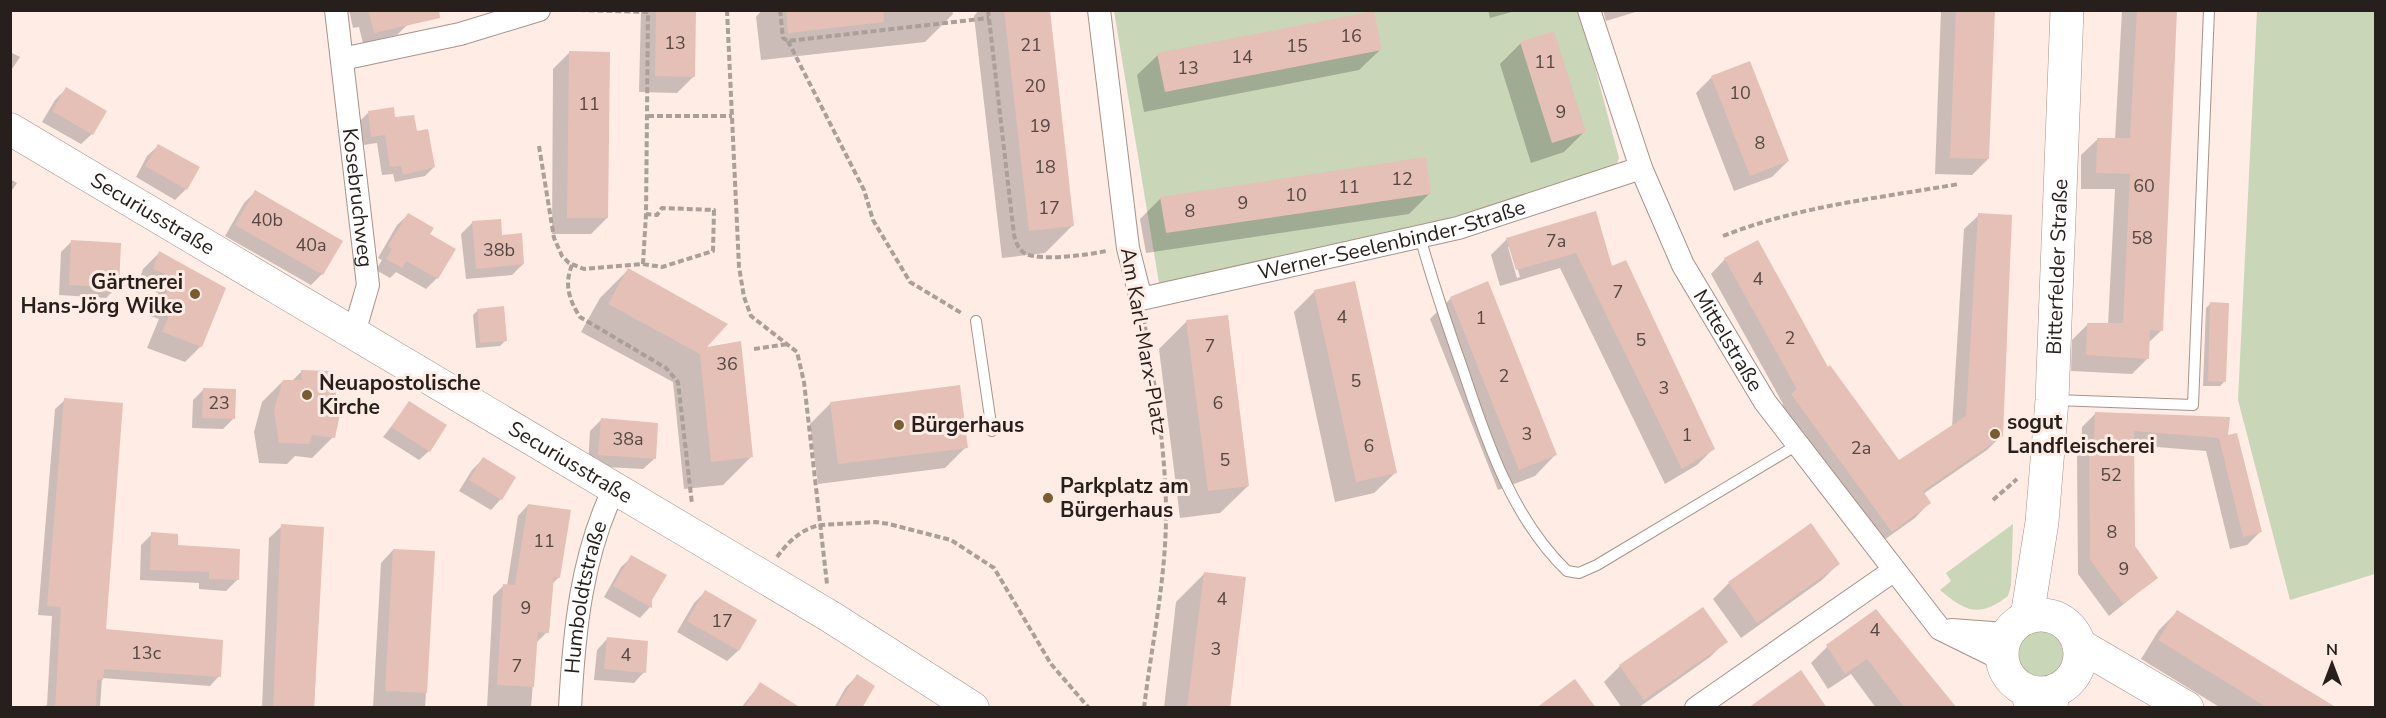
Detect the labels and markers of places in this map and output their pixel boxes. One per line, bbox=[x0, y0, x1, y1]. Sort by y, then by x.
place label: Gärtnerei Hans-Jörg Wilke bbox=[20, 268, 183, 320]
marker: Gärtnerei Hans-Jörg Wilke bbox=[188, 287, 202, 301]
place label: Neuapostolische Kirche bbox=[319, 369, 481, 421]
marker: Neuapostolische Kirche bbox=[300, 388, 314, 402]
place label: sogut Landfleischerei bbox=[2007, 408, 2155, 460]
place label: Bürgerhaus bbox=[911, 411, 1024, 439]
marker: Bürgerhaus bbox=[892, 418, 906, 432]
marker: sogut Landfleischerei bbox=[1988, 427, 2002, 441]
place label: Parkplatz am Bürgerhaus bbox=[1060, 472, 1189, 524]
marker: Parkplatz am Bürgerhaus bbox=[1041, 491, 1055, 505]

